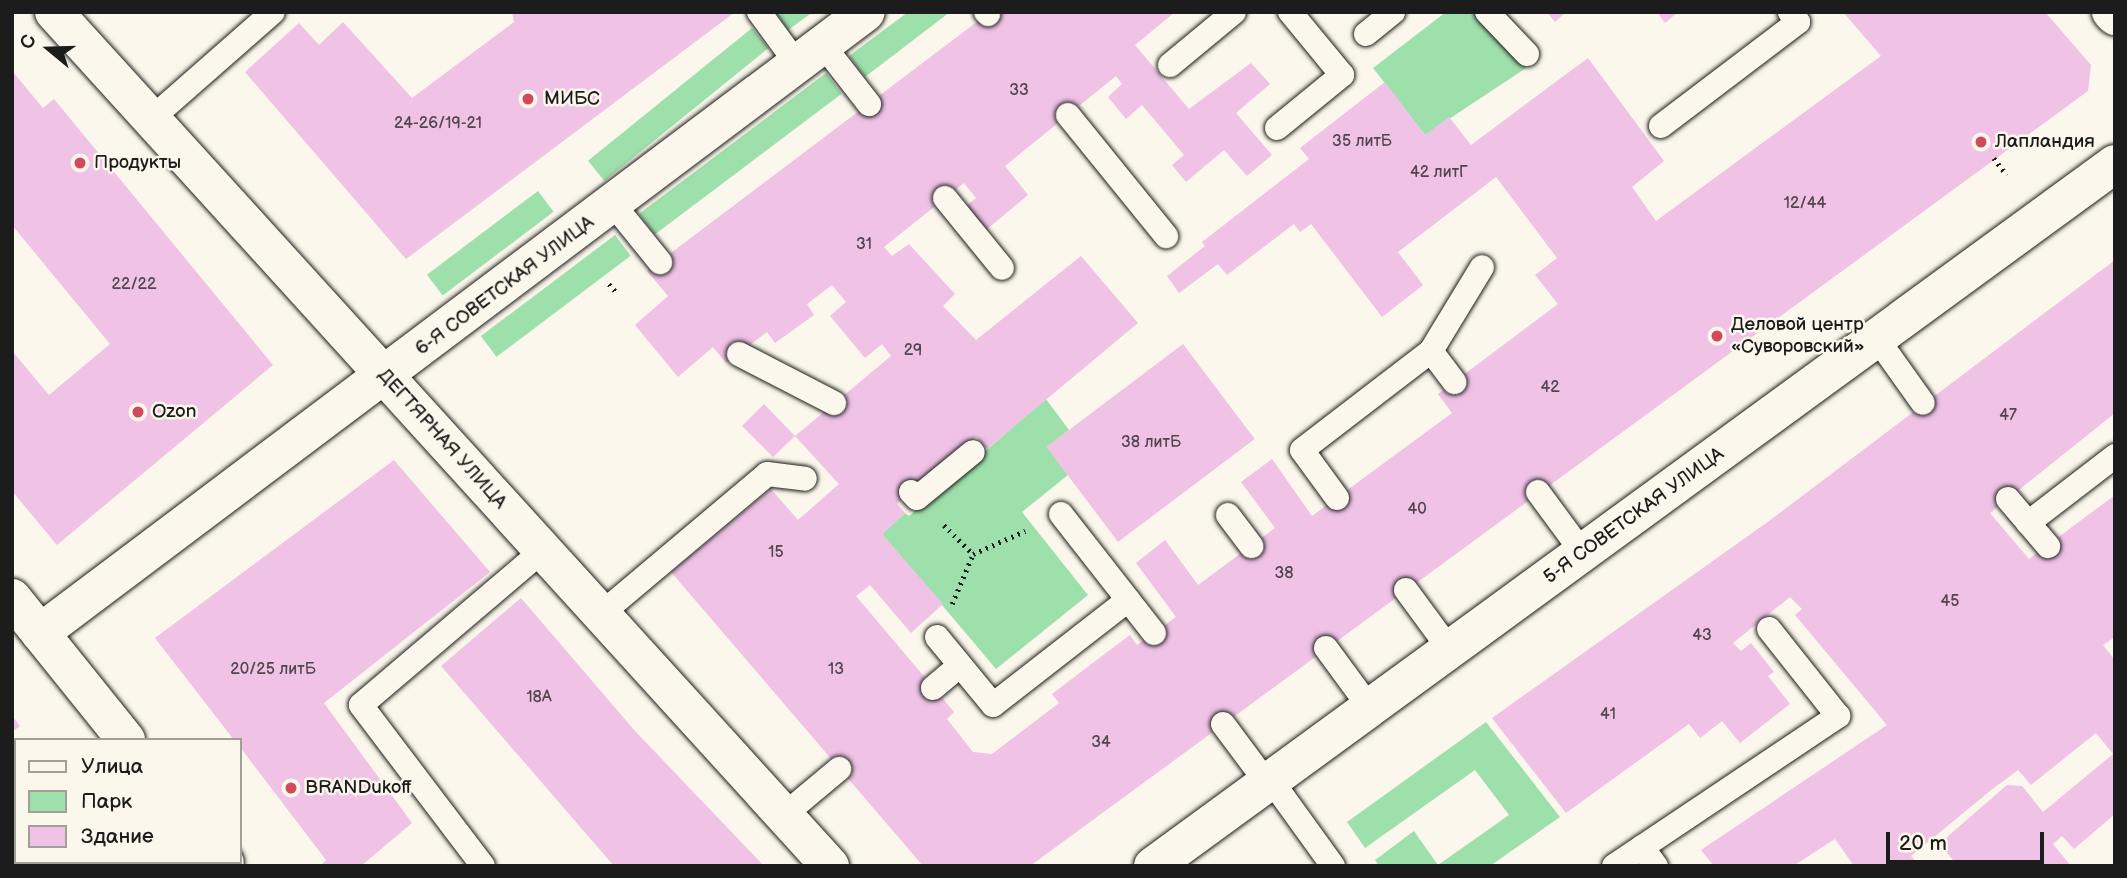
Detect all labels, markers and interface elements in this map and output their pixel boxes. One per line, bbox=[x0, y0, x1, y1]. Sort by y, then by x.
north arrow bbox=[14, 14, 84, 84]
text: С bbox=[16, 32, 42, 52]
house number: 33 bbox=[1009, 81, 1029, 101]
place label: МИБС bbox=[544, 88, 600, 110]
marker: МИБС bbox=[518, 89, 538, 109]
house number: 24-26/19-21 bbox=[394, 114, 482, 134]
place label: Лапландия bbox=[1995, 131, 2095, 153]
house number: 35 литБ bbox=[1332, 132, 1392, 152]
marker: Лапландия bbox=[1973, 134, 1989, 150]
place label: Продукты bbox=[94, 152, 181, 174]
marker: Продукты bbox=[72, 155, 88, 171]
house number: 42 литГ bbox=[1410, 163, 1468, 183]
house number: 12/44 bbox=[1784, 194, 1826, 214]
street label: 6-Я СОВЕТСКАЯ УЛИЦА bbox=[411, 211, 599, 361]
house number: 31 bbox=[856, 235, 872, 255]
house number: 22/22 bbox=[112, 275, 156, 295]
place label: Деловой центр «Суворовский» bbox=[1731, 314, 1865, 358]
marker: Деловой центр «Суворовский» bbox=[1709, 328, 1725, 344]
house number: 29 bbox=[904, 341, 922, 361]
street label: ДЕГТЯРНАЯ УЛИЦА bbox=[373, 364, 511, 514]
house number: 42 bbox=[1540, 378, 1560, 398]
place label: Ozon bbox=[152, 401, 197, 423]
marker: Ozon bbox=[130, 404, 146, 420]
house number: 47 bbox=[1999, 406, 2017, 426]
house number: 38 литБ bbox=[1121, 433, 1181, 453]
street label: 5-Я СОВЕТСКАЯ УЛИЦА bbox=[1540, 443, 1728, 589]
house number: 40 bbox=[1407, 500, 1427, 520]
house number: 15 bbox=[768, 543, 784, 563]
house number: 38 bbox=[1274, 564, 1294, 584]
house number: 45 bbox=[1941, 592, 1959, 612]
house number: 43 bbox=[1692, 626, 1712, 646]
house number: 20/25 литБ bbox=[230, 660, 316, 680]
house number: 13 bbox=[828, 660, 844, 680]
house number: 18А bbox=[526, 688, 552, 708]
house number: 41 bbox=[1600, 705, 1616, 725]
house number: 34 bbox=[1091, 733, 1111, 753]
legend bbox=[14, 738, 242, 864]
text: Улица bbox=[81, 754, 143, 779]
place label: BRANDukoff bbox=[305, 777, 412, 799]
marker: BRANDukoff bbox=[283, 780, 299, 796]
text: Парк bbox=[81, 789, 132, 814]
scale bar bbox=[1889, 818, 2046, 862]
text: Здание bbox=[81, 824, 154, 849]
text: 20 m bbox=[1899, 831, 1947, 856]

